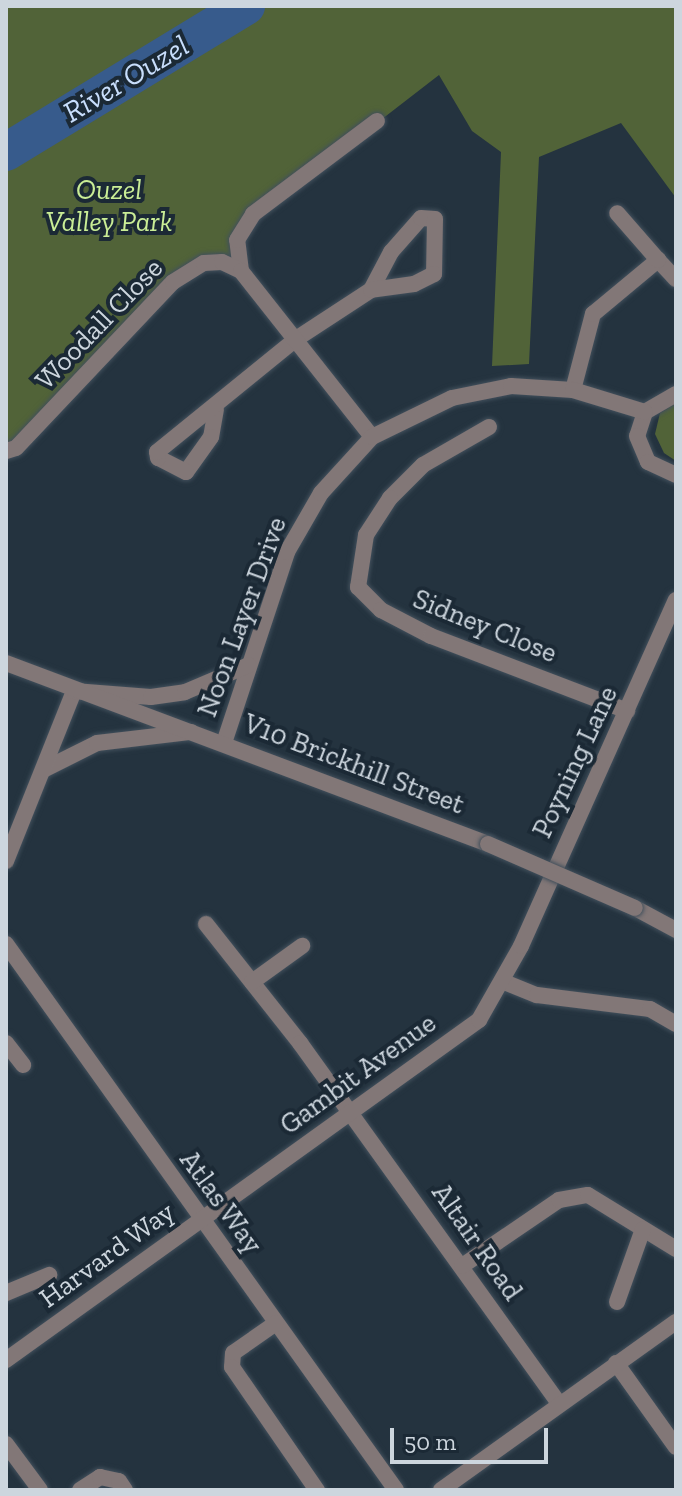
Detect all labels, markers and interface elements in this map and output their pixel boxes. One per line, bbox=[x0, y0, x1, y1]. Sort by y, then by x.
water label: River Ouzel bbox=[57, 27, 195, 131]
park label: Ouzel Valley Park bbox=[46, 173, 172, 239]
street label: Woodall Close bbox=[28, 252, 170, 396]
street label: Noon Layer Drive bbox=[190, 512, 294, 722]
street label: Sidney Close bbox=[408, 582, 562, 670]
street label: Poyning Lane bbox=[525, 681, 625, 843]
street label: V10 Brickhill Street bbox=[239, 706, 469, 822]
street label: Gambit Avenue bbox=[273, 1006, 443, 1142]
street label: Atlas Way bbox=[172, 1144, 270, 1260]
street label: Altair Road bbox=[424, 1177, 530, 1307]
street label: Harvard Way bbox=[33, 1195, 181, 1315]
scale bar bbox=[394, 1412, 552, 1462]
text: 50 m bbox=[404, 1427, 456, 1456]

